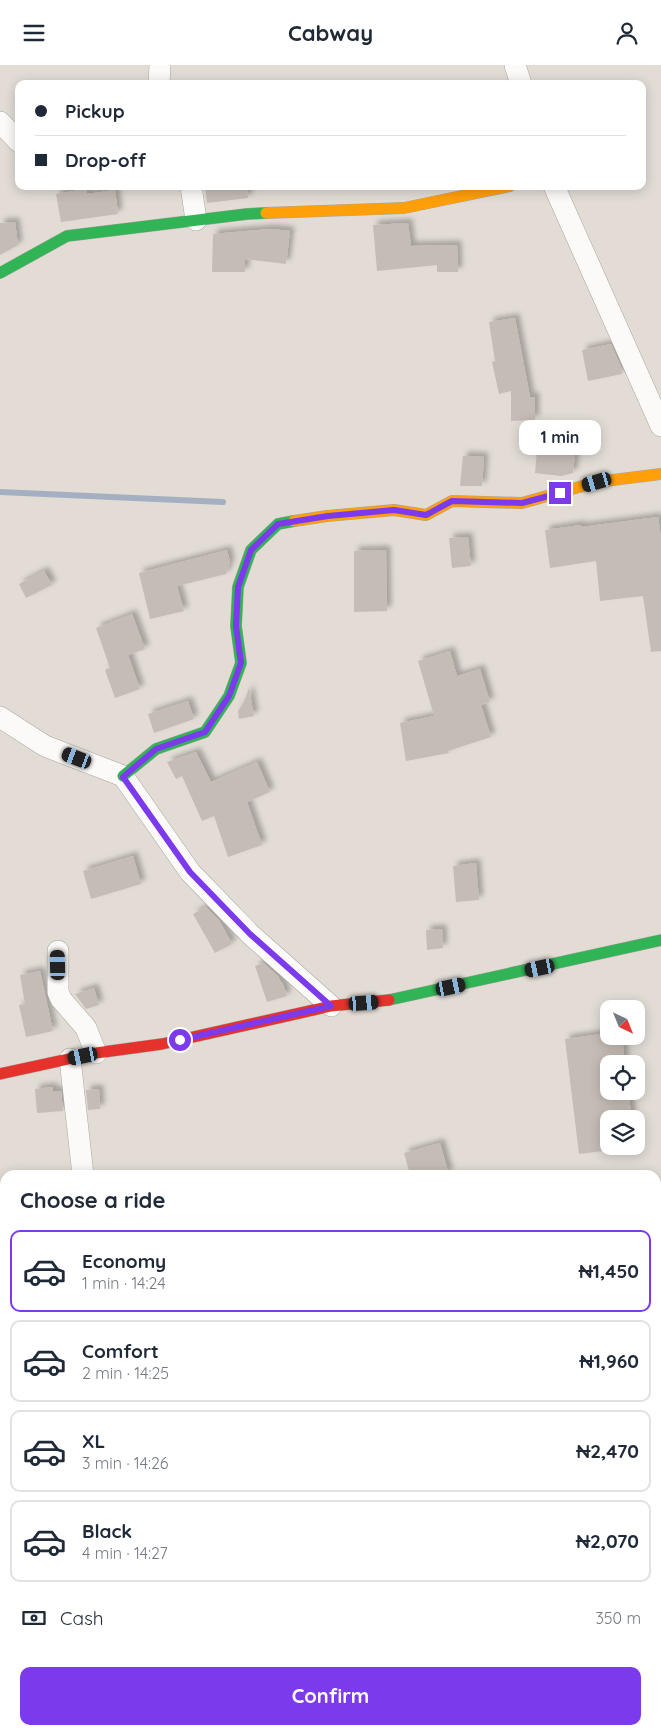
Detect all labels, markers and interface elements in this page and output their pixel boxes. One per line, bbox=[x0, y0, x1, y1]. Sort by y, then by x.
icon: menu bbox=[20, 19, 48, 47]
text: Cabway bbox=[288, 19, 373, 47]
icon: person bbox=[613, 19, 641, 47]
text: Pickup bbox=[65, 99, 125, 123]
text: Drop-off bbox=[65, 148, 146, 172]
callout: 1 min bbox=[519, 421, 601, 455]
text: 1 min bbox=[541, 427, 579, 447]
car bbox=[580, 471, 613, 493]
route end bbox=[549, 482, 571, 504]
car bbox=[60, 746, 93, 770]
car bbox=[50, 950, 65, 980]
car bbox=[523, 958, 556, 978]
car bbox=[434, 977, 467, 997]
car bbox=[348, 994, 379, 1012]
north arrow bbox=[600, 1000, 645, 1045]
map controls bbox=[600, 1000, 645, 1155]
route start bbox=[169, 1029, 191, 1051]
car bbox=[66, 1046, 99, 1066]
button: locate bbox=[600, 1055, 645, 1100]
button: layers bbox=[600, 1110, 645, 1155]
text: Choose a ride bbox=[20, 1186, 165, 1214]
icon: car bbox=[22, 1249, 67, 1294]
text: Economy bbox=[82, 1249, 166, 1273]
text: ₦1,450 bbox=[579, 1259, 639, 1283]
text: 1 min · 14:24 bbox=[82, 1273, 166, 1293]
icon: car bbox=[22, 1339, 67, 1384]
text: Comfort bbox=[82, 1339, 159, 1363]
text: ₦1,960 bbox=[579, 1349, 639, 1373]
text: 2 min · 14:25 bbox=[82, 1363, 169, 1383]
icon: car bbox=[22, 1429, 67, 1474]
text: XL bbox=[82, 1429, 105, 1453]
text: ₦2,470 bbox=[576, 1439, 639, 1463]
text: 3 min · 14:26 bbox=[82, 1453, 168, 1473]
icon: car bbox=[22, 1519, 67, 1564]
text: Black bbox=[82, 1519, 132, 1543]
text: ₦2,070 bbox=[576, 1529, 639, 1553]
text: 4 min · 14:27 bbox=[82, 1543, 168, 1563]
icon: cash bbox=[20, 1604, 48, 1632]
text: Cash bbox=[60, 1606, 104, 1630]
text: 350 m bbox=[595, 1608, 641, 1628]
button: Confirm bbox=[20, 1667, 641, 1725]

